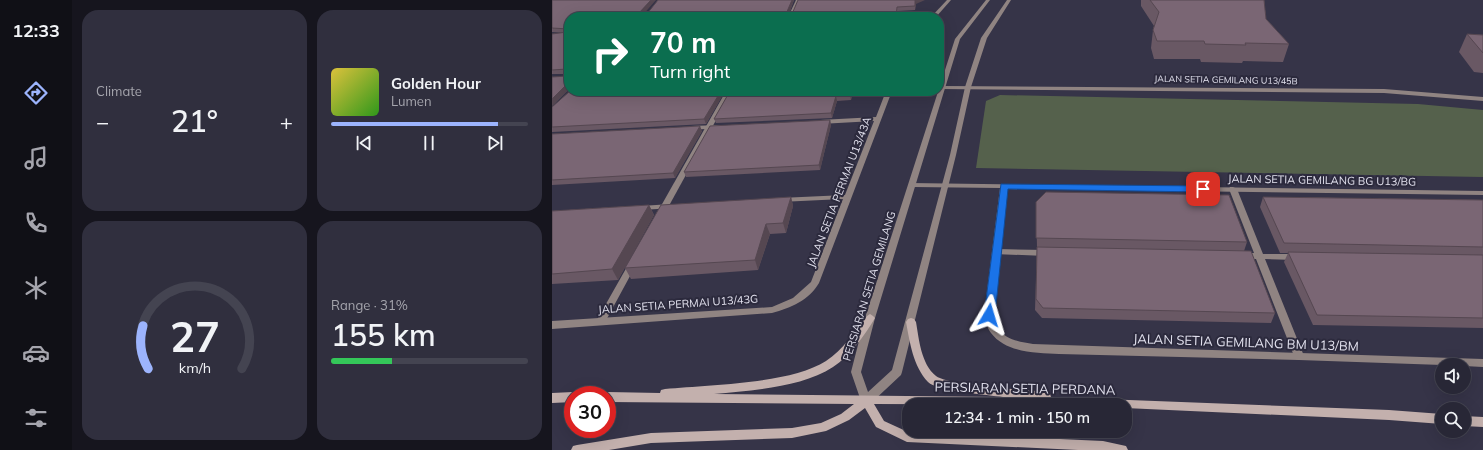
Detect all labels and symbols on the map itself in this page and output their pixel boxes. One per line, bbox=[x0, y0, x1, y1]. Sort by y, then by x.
street label: JALAN SETIA GEMILANG U13/45B bbox=[1154, 73, 1298, 86]
street label: JALAN SETIA PERMAI U13/43A bbox=[804, 115, 874, 269]
street label: JALAN SETIA GEMILANG BG U13/BG bbox=[1228, 171, 1416, 189]
pin bbox=[1186, 172, 1220, 206]
street label: PERSIARAN SETIA GEMILANG bbox=[839, 209, 899, 363]
street label: JALAN SETIA PERMAI U13/43G bbox=[598, 291, 758, 317]
position arrow bbox=[968, 294, 1010, 336]
street label: JALAN SETIA GEMILANG BM U13/BM bbox=[1133, 330, 1359, 354]
street label: PERSIARAN SETIA PERDANA bbox=[934, 378, 1116, 398]
speed limit sign: 30 bbox=[564, 386, 616, 438]

